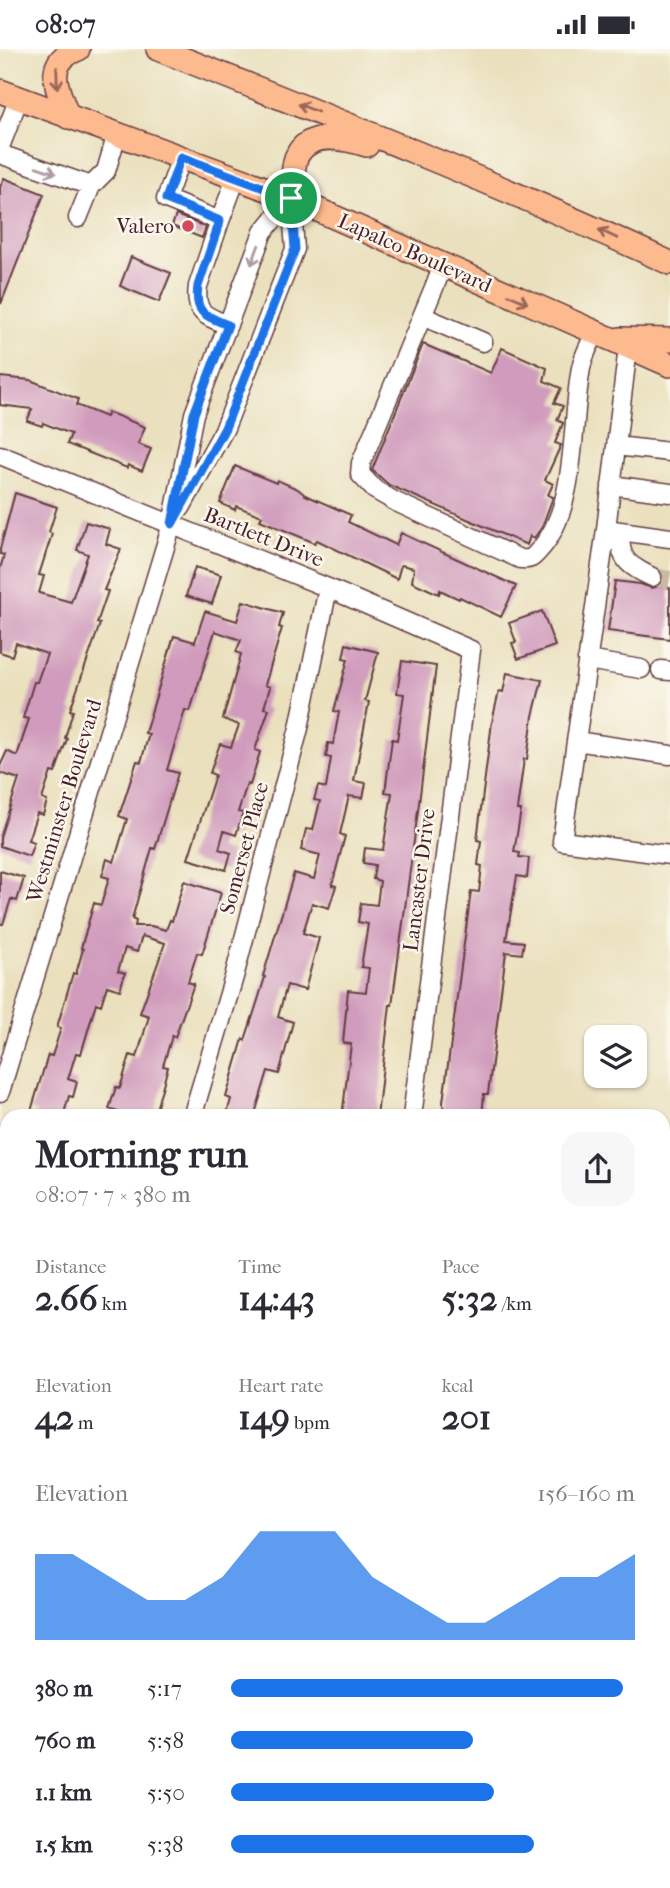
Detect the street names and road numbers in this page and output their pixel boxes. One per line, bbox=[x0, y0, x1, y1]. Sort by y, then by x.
street label: Lapalco Boulevard bbox=[334, 208, 496, 298]
street label: Bartlett Drive bbox=[201, 502, 327, 572]
street label: Westminster Boulevard bbox=[21, 696, 107, 907]
street label: Somerset Place bbox=[215, 779, 273, 917]
street label: Lancaster Drive bbox=[398, 807, 440, 953]

